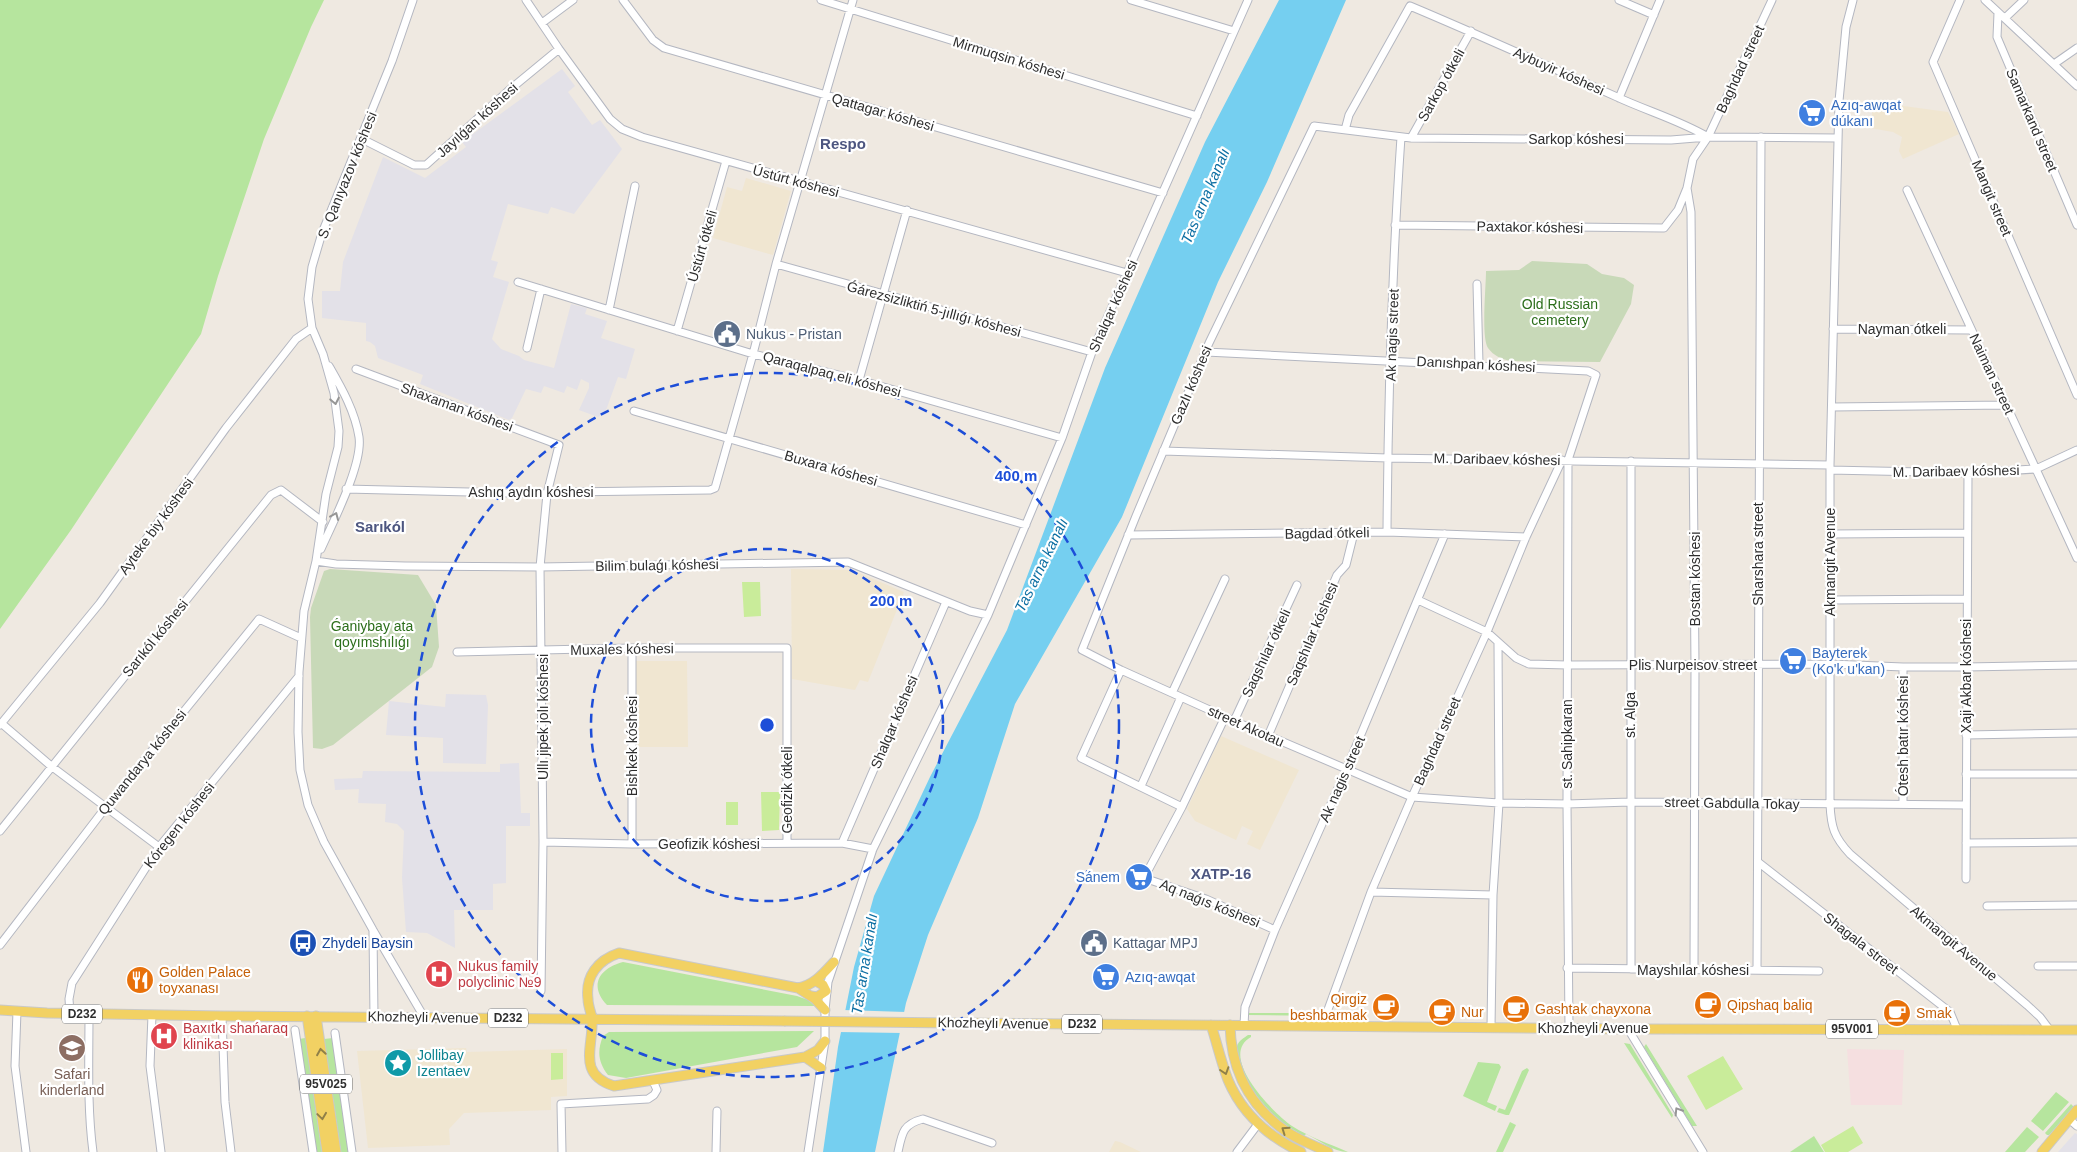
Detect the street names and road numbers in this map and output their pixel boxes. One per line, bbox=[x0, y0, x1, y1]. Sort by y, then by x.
street label: Baghdad street bbox=[1713, 22, 1767, 115]
street label: Mirmuqsin kóshesi bbox=[951, 33, 1067, 83]
street label: Aybuyir kóshesi bbox=[1511, 44, 1607, 98]
street label: Sarkop ótkeli bbox=[1414, 46, 1468, 124]
street label: Samarkand street bbox=[2003, 66, 2061, 174]
street label: Jayılǵan kóshesi bbox=[433, 79, 521, 161]
street label: Qattagar kóshesi bbox=[830, 90, 936, 134]
street label: S. Qanıyazov kóshesi bbox=[314, 109, 380, 241]
street label: Sarkop kóshesi bbox=[1528, 131, 1624, 147]
street label: Mangit street bbox=[1969, 158, 2015, 238]
street label: Ústúrt kóshesi bbox=[751, 162, 841, 200]
street label: Ústúrt ótkeli bbox=[684, 208, 720, 284]
street label: Paxtakor kóshesi bbox=[1477, 218, 1583, 236]
street label: Shalqar kóshesi bbox=[1085, 257, 1141, 355]
street label: Ǵárezsizliktiń 5-jıllıǵı kóshesi bbox=[845, 278, 1023, 340]
street label: Ak nagis street bbox=[1382, 288, 1402, 382]
street label: Nayman ótkeli bbox=[1858, 321, 1946, 337]
street label: Naiman street bbox=[1966, 331, 2018, 417]
street label: Gazlı kóshesi bbox=[1167, 343, 1215, 427]
street label: Qaraqalpaq eli kóshesi bbox=[761, 348, 903, 400]
street label: Danıshpan kóshesi bbox=[1416, 353, 1536, 375]
street label: Shaxaman kóshesi bbox=[399, 379, 515, 435]
street label: Buxara kóshesi bbox=[783, 447, 879, 489]
street label: M. Daribaev kóshesi bbox=[1433, 450, 1561, 468]
street label: M. Daribaev kóshesi bbox=[1892, 462, 2020, 480]
street label: Ayteke biy kóshesi bbox=[116, 474, 196, 578]
street label: Ashıq aydın kóshesi bbox=[468, 484, 594, 500]
street label: Sharshara street bbox=[1750, 502, 1766, 606]
street label: Akmangit Avenue bbox=[1822, 507, 1838, 616]
street label: Bagdad ótkeli bbox=[1284, 524, 1370, 542]
street label: Bostan kóshesi bbox=[1687, 532, 1703, 626]
street label: Bilim bulaǵı kóshesi bbox=[595, 556, 719, 574]
street label: Saqshılar kóshesi bbox=[1283, 580, 1341, 688]
street label: Sarıkól kóshesi bbox=[119, 596, 191, 680]
street label: Saqshılar ótkeli bbox=[1239, 606, 1293, 700]
street label: Xaji Akbar kóshesi bbox=[1958, 619, 1974, 733]
street label: Muxales kóshesi bbox=[570, 640, 674, 658]
street label: Ullı jipek jolı kóshesi bbox=[535, 654, 551, 780]
street label: Plis Nurpeisov street bbox=[1629, 657, 1757, 673]
street label: Shalqar kóshesi bbox=[867, 673, 921, 771]
street label: Ótesh batır kóshesi bbox=[1895, 676, 1911, 796]
street label: st. Alga bbox=[1622, 692, 1638, 738]
street label: Baghdad street bbox=[1410, 694, 1464, 788]
street label: Bishkek kóshesi bbox=[624, 696, 640, 796]
street label: st. Sahipkaran bbox=[1559, 699, 1575, 789]
street label: street Akotau bbox=[1205, 702, 1287, 750]
street label: Quwandarya kóshesi bbox=[95, 706, 189, 818]
street label: Ak nagis street bbox=[1316, 733, 1368, 825]
street label: Geofizik ótkeli bbox=[779, 746, 795, 834]
street label: Kóregen kóshesi bbox=[141, 779, 217, 871]
street label: street Gabdulla Tokay bbox=[1664, 794, 1800, 812]
street label: Geofizik kóshesi bbox=[658, 836, 760, 852]
street label: Aq naǵıs kóshesi bbox=[1158, 876, 1262, 930]
street label: Akmangit Avenue bbox=[1907, 902, 2001, 984]
street label: Shagala street bbox=[1820, 909, 1902, 977]
street label: Mayshılar kóshesi bbox=[1637, 962, 1749, 978]
road number: D232 bbox=[62, 1004, 102, 1024]
street label: Khozheyli Avenue bbox=[367, 1008, 479, 1026]
road number: D232 bbox=[488, 1008, 528, 1028]
street label: Khozheyli Avenue bbox=[937, 1014, 1049, 1032]
road number: D232 bbox=[1062, 1014, 1102, 1034]
street label: Khozheyli Avenue bbox=[1537, 1020, 1649, 1036]
road number: 95V001 bbox=[1826, 1020, 1878, 1038]
road number: 95V025 bbox=[300, 1074, 352, 1094]

